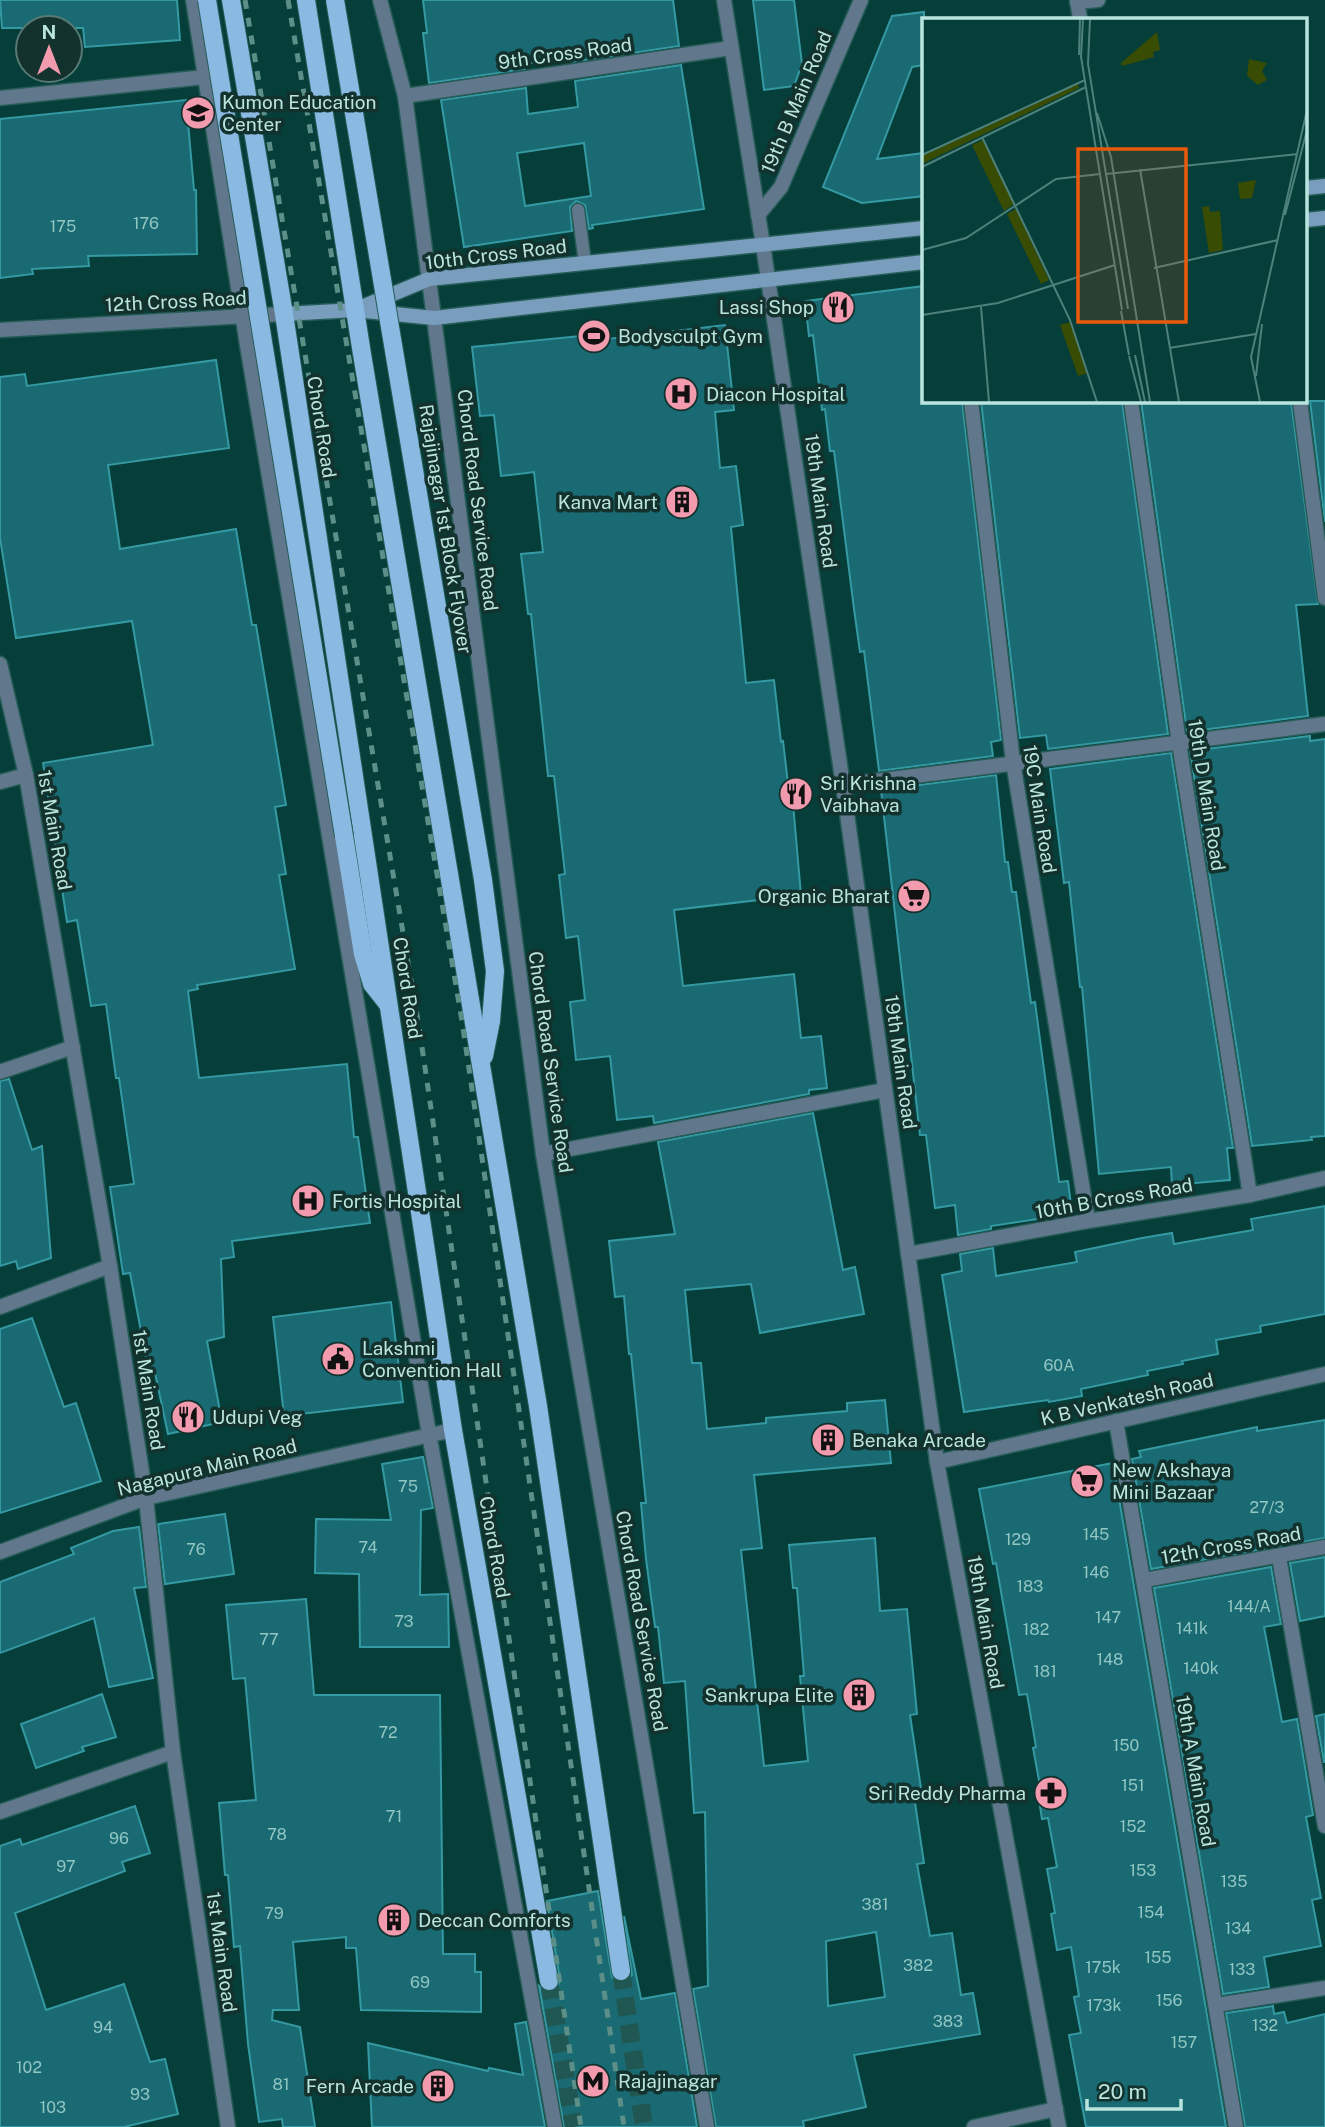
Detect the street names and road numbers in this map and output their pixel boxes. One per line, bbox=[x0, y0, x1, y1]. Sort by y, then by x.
street label: 19th B Main Road bbox=[756, 27, 836, 177]
street label: 9th Cross Road bbox=[497, 33, 633, 73]
street label: 10th Cross Road bbox=[424, 234, 568, 274]
street label: 12th Cross Road bbox=[105, 286, 247, 316]
street label: Chord Road bbox=[303, 374, 341, 480]
street label: Chord Road Service Road bbox=[453, 388, 503, 612]
street label: Rajajinagar 1st Block Flyover bbox=[415, 403, 477, 655]
street label: 19th Main Road bbox=[801, 433, 841, 569]
street label: 19th D Main Road bbox=[1184, 718, 1230, 872]
street label: 19C Main Road bbox=[1019, 743, 1061, 875]
street label: 1st Main Road bbox=[34, 768, 76, 892]
street label: Chord Road bbox=[389, 935, 427, 1041]
street label: Chord Road Service Road bbox=[525, 950, 577, 1174]
street label: 19th Main Road bbox=[881, 994, 921, 1130]
street label: 10th B Cross Road bbox=[1034, 1173, 1194, 1223]
street label: 1st Main Road bbox=[129, 1328, 169, 1452]
street label: K B Venkatesh Road bbox=[1038, 1368, 1216, 1430]
street label: Nagapura Main Road bbox=[115, 1434, 299, 1500]
street label: Chord Road bbox=[475, 1494, 515, 1600]
street label: Chord Road Service Road bbox=[612, 1509, 672, 1733]
street label: 12th Cross Road bbox=[1159, 1522, 1303, 1568]
street label: 19th Main Road bbox=[963, 1553, 1009, 1691]
street label: 19th A Main Road bbox=[1172, 1694, 1220, 1848]
street label: 1st Main Road bbox=[203, 1890, 241, 2014]

